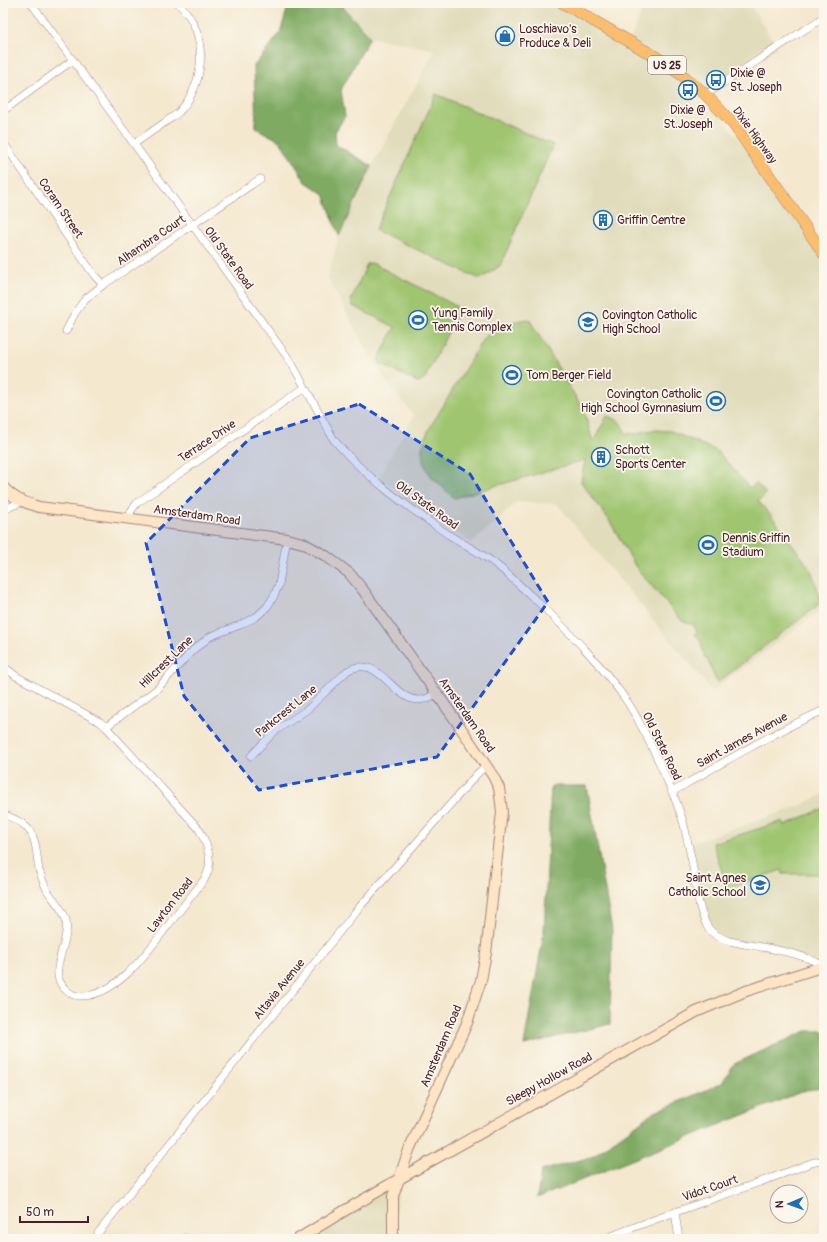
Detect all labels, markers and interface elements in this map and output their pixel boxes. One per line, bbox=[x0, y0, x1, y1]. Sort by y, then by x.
place label: Loschiavo's Produce & Deli bbox=[519, 22, 591, 51]
shop icon: Loschiavo's Produce & Deli bbox=[494, 25, 516, 47]
road number: US 25 bbox=[648, 56, 686, 74]
place label: Dixie @ St. Joseph bbox=[730, 66, 782, 95]
bus stop icon: Dixie @ St. Joseph bbox=[705, 69, 727, 91]
bus stop icon: Dixie @ St.Joseph bbox=[677, 79, 699, 101]
place label: Dixie @ St.Joseph bbox=[663, 103, 713, 132]
street label: Dixie Highway bbox=[729, 104, 780, 167]
street label: Coram Street bbox=[35, 175, 86, 241]
building icon: Griffin Centre bbox=[592, 209, 614, 231]
street label: Alhambra Court bbox=[114, 212, 189, 269]
place label: Griffin Centre bbox=[617, 213, 685, 228]
street label: Old State Road bbox=[201, 224, 257, 293]
place label: Yung Family Tennis Complex bbox=[431, 306, 512, 335]
place label: Covington Catholic High School bbox=[602, 308, 697, 337]
sports icon: Yung Family Tennis Complex bbox=[407, 309, 429, 331]
school or university icon: Covington Catholic High School bbox=[577, 311, 599, 333]
sports icon: Tom Berger Field bbox=[501, 364, 523, 386]
place label: Tom Berger Field bbox=[526, 368, 611, 383]
place label: Covington Catholic High School Gymnasium bbox=[581, 387, 702, 416]
sports icon: Covington Catholic High School Gymnasium bbox=[705, 390, 727, 412]
street label: Terrace Drive bbox=[176, 417, 239, 466]
place label: Schott Sports Center bbox=[615, 443, 687, 472]
building icon: Schott Sports Center bbox=[590, 446, 612, 468]
street label: Old State Road bbox=[392, 478, 461, 533]
street label: Amsterdam Road bbox=[152, 502, 242, 529]
place label: Dennis Griffin Stadium bbox=[722, 531, 790, 560]
sports icon: Dennis Griffin Stadium bbox=[697, 534, 719, 556]
street label: Hillcrest Lane bbox=[136, 633, 196, 692]
street label: Amsterdam Road bbox=[435, 675, 498, 756]
street label: Parkcrest Lane bbox=[253, 682, 320, 741]
street label: Saint James Avenue bbox=[694, 709, 790, 772]
street label: Old State Road bbox=[639, 710, 685, 783]
place label: Saint Agnes Catholic School bbox=[668, 871, 747, 900]
school or university icon: Saint Agnes Catholic School bbox=[749, 874, 771, 896]
street label: Lawton Road bbox=[144, 875, 197, 936]
street label: Altavia Avenue bbox=[250, 956, 308, 1023]
street label: Amsterdam Road bbox=[417, 1003, 466, 1090]
street label: Sleepy Hollow Road bbox=[503, 1049, 595, 1109]
street label: Vidot Court bbox=[680, 1172, 740, 1205]
north arrow bbox=[769, 1184, 809, 1224]
scale bar bbox=[20, 1198, 88, 1224]
text: N bbox=[773, 1200, 786, 1208]
text: 50 m bbox=[26, 1205, 54, 1220]

